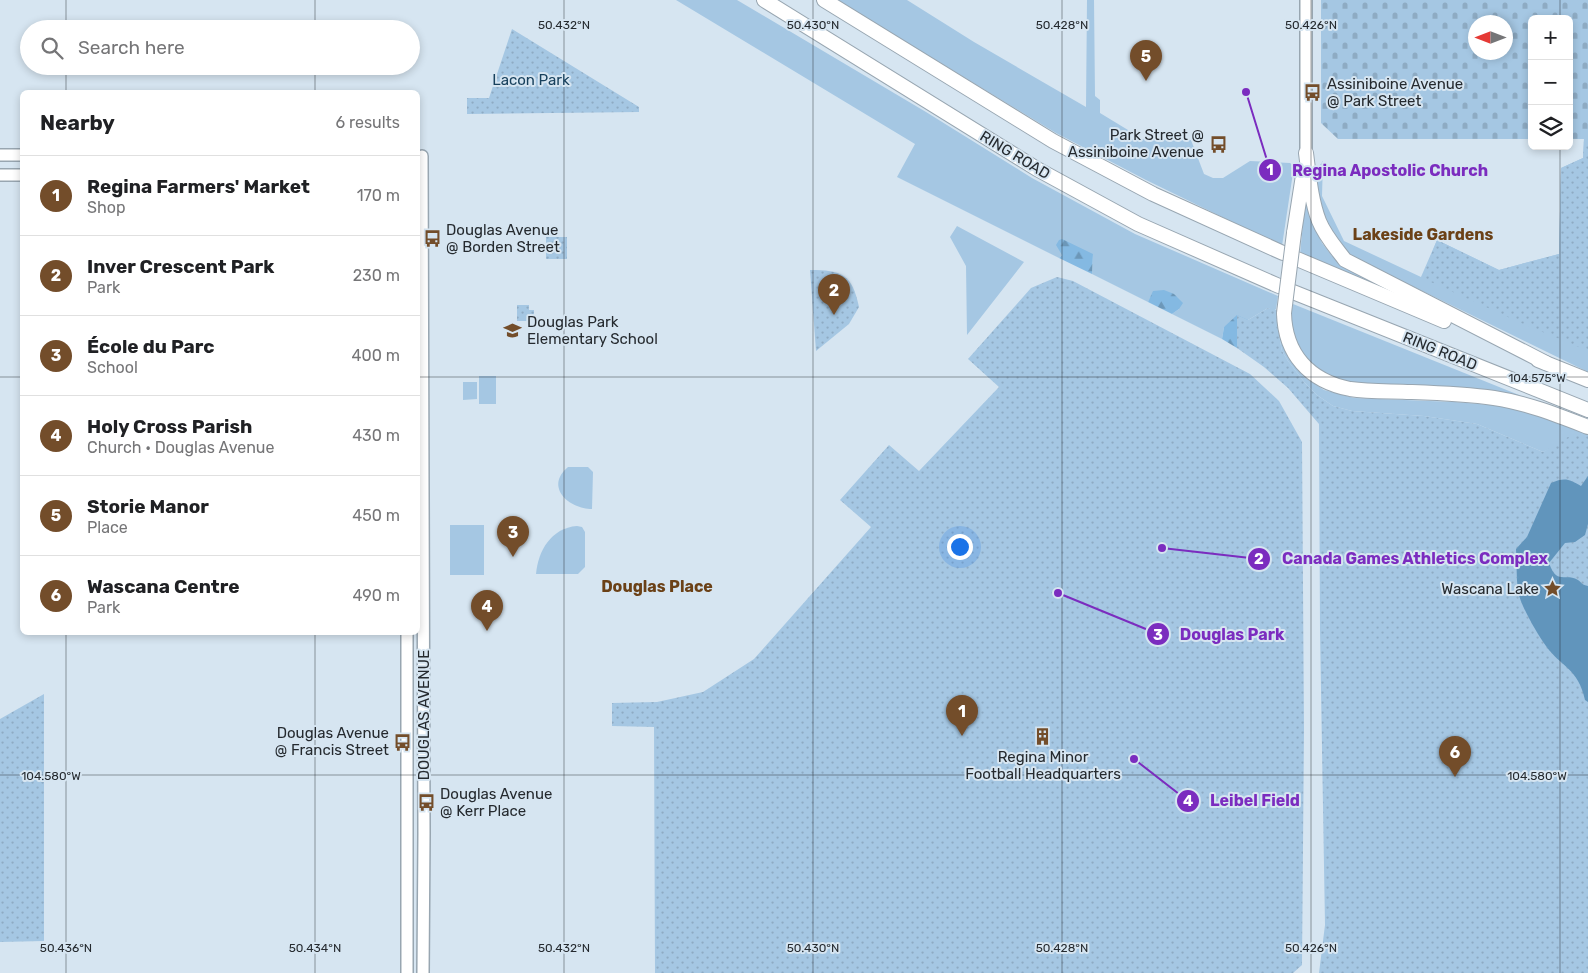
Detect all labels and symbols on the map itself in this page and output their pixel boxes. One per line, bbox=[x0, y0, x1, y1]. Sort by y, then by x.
north arrow bbox=[1468, 15, 1513, 60]
text: 50.432°N bbox=[538, 18, 590, 32]
text: 50.430°N bbox=[787, 18, 839, 32]
text: 50.428°N bbox=[1036, 18, 1088, 32]
text: 50.426°N bbox=[1285, 18, 1337, 32]
pin: 5 bbox=[1130, 40, 1162, 81]
park label: Lacon Park bbox=[492, 71, 570, 89]
place label: Assiniboine Avenue @ Park Street bbox=[1327, 75, 1463, 110]
bus stop icon: Assiniboine Avenue @ Park Street bbox=[1303, 83, 1323, 103]
place label: Park Street @ Assiniboine Avenue bbox=[1068, 126, 1204, 161]
street label: RING ROAD bbox=[977, 127, 1053, 183]
bus stop icon: Park Street @ Assiniboine Avenue bbox=[1208, 134, 1228, 154]
callout: Regina Apostolic Church bbox=[1257, 155, 1499, 186]
text: 1 bbox=[1266, 161, 1274, 179]
text: Regina Apostolic Church bbox=[1292, 161, 1488, 180]
place label: Douglas Avenue @ Borden Street bbox=[446, 221, 560, 256]
district label: Lakeside Gardens bbox=[1353, 225, 1494, 244]
bus stop icon: Douglas Avenue @ Borden Street bbox=[422, 229, 442, 249]
pin: 2 bbox=[818, 274, 850, 315]
place label: Douglas Park Elementary School bbox=[527, 313, 658, 348]
school or university icon: Douglas Park Elementary School bbox=[503, 321, 523, 341]
street label: RING ROAD bbox=[1400, 328, 1480, 374]
text: 104.575°W bbox=[1508, 371, 1566, 385]
pin: 3 bbox=[497, 516, 529, 557]
your location bbox=[947, 534, 973, 560]
callout: Canada Games Athletics Complex bbox=[1246, 543, 1558, 574]
text: Canada Games Athletics Complex bbox=[1282, 549, 1549, 568]
text: 2 bbox=[1254, 550, 1264, 568]
district label: Douglas Place bbox=[601, 577, 713, 596]
place icon: Wascana Lake bbox=[1543, 579, 1563, 599]
place label: Wascana Lake bbox=[1441, 580, 1539, 598]
pin: 4 bbox=[471, 590, 503, 631]
callout: Douglas Park bbox=[1145, 619, 1295, 650]
text: Douglas Park bbox=[1180, 625, 1285, 644]
text: 3 bbox=[1153, 626, 1163, 644]
street label: DOUGLAS AVENUE bbox=[415, 650, 433, 780]
pin: 1 bbox=[946, 695, 978, 736]
place label: Douglas Avenue @ Francis Street bbox=[275, 724, 389, 759]
building icon: Regina Minor Football Headquarters bbox=[1033, 726, 1053, 746]
bus stop icon: Douglas Avenue @ Francis Street bbox=[393, 732, 413, 752]
pin: 6 bbox=[1439, 736, 1471, 777]
place label: Regina Minor Football Headquarters bbox=[965, 748, 1121, 783]
text: 104.580°W bbox=[21, 769, 81, 783]
text: 104.580°W bbox=[1507, 769, 1567, 783]
place label: Douglas Avenue @ Kerr Place bbox=[440, 785, 552, 820]
callout: Leibel Field bbox=[1175, 785, 1310, 816]
text: Leibel Field bbox=[1210, 791, 1300, 810]
text: 4 bbox=[1183, 792, 1193, 810]
bus stop icon: Douglas Avenue @ Kerr Place bbox=[416, 793, 436, 813]
text: 50.436°N bbox=[40, 941, 92, 955]
text: 50.434°N bbox=[289, 941, 341, 955]
text: 50.432°N bbox=[538, 941, 590, 955]
text: 50.430°N bbox=[787, 941, 839, 955]
text: 50.428°N bbox=[1036, 941, 1088, 955]
text: 50.426°N bbox=[1285, 941, 1337, 955]

